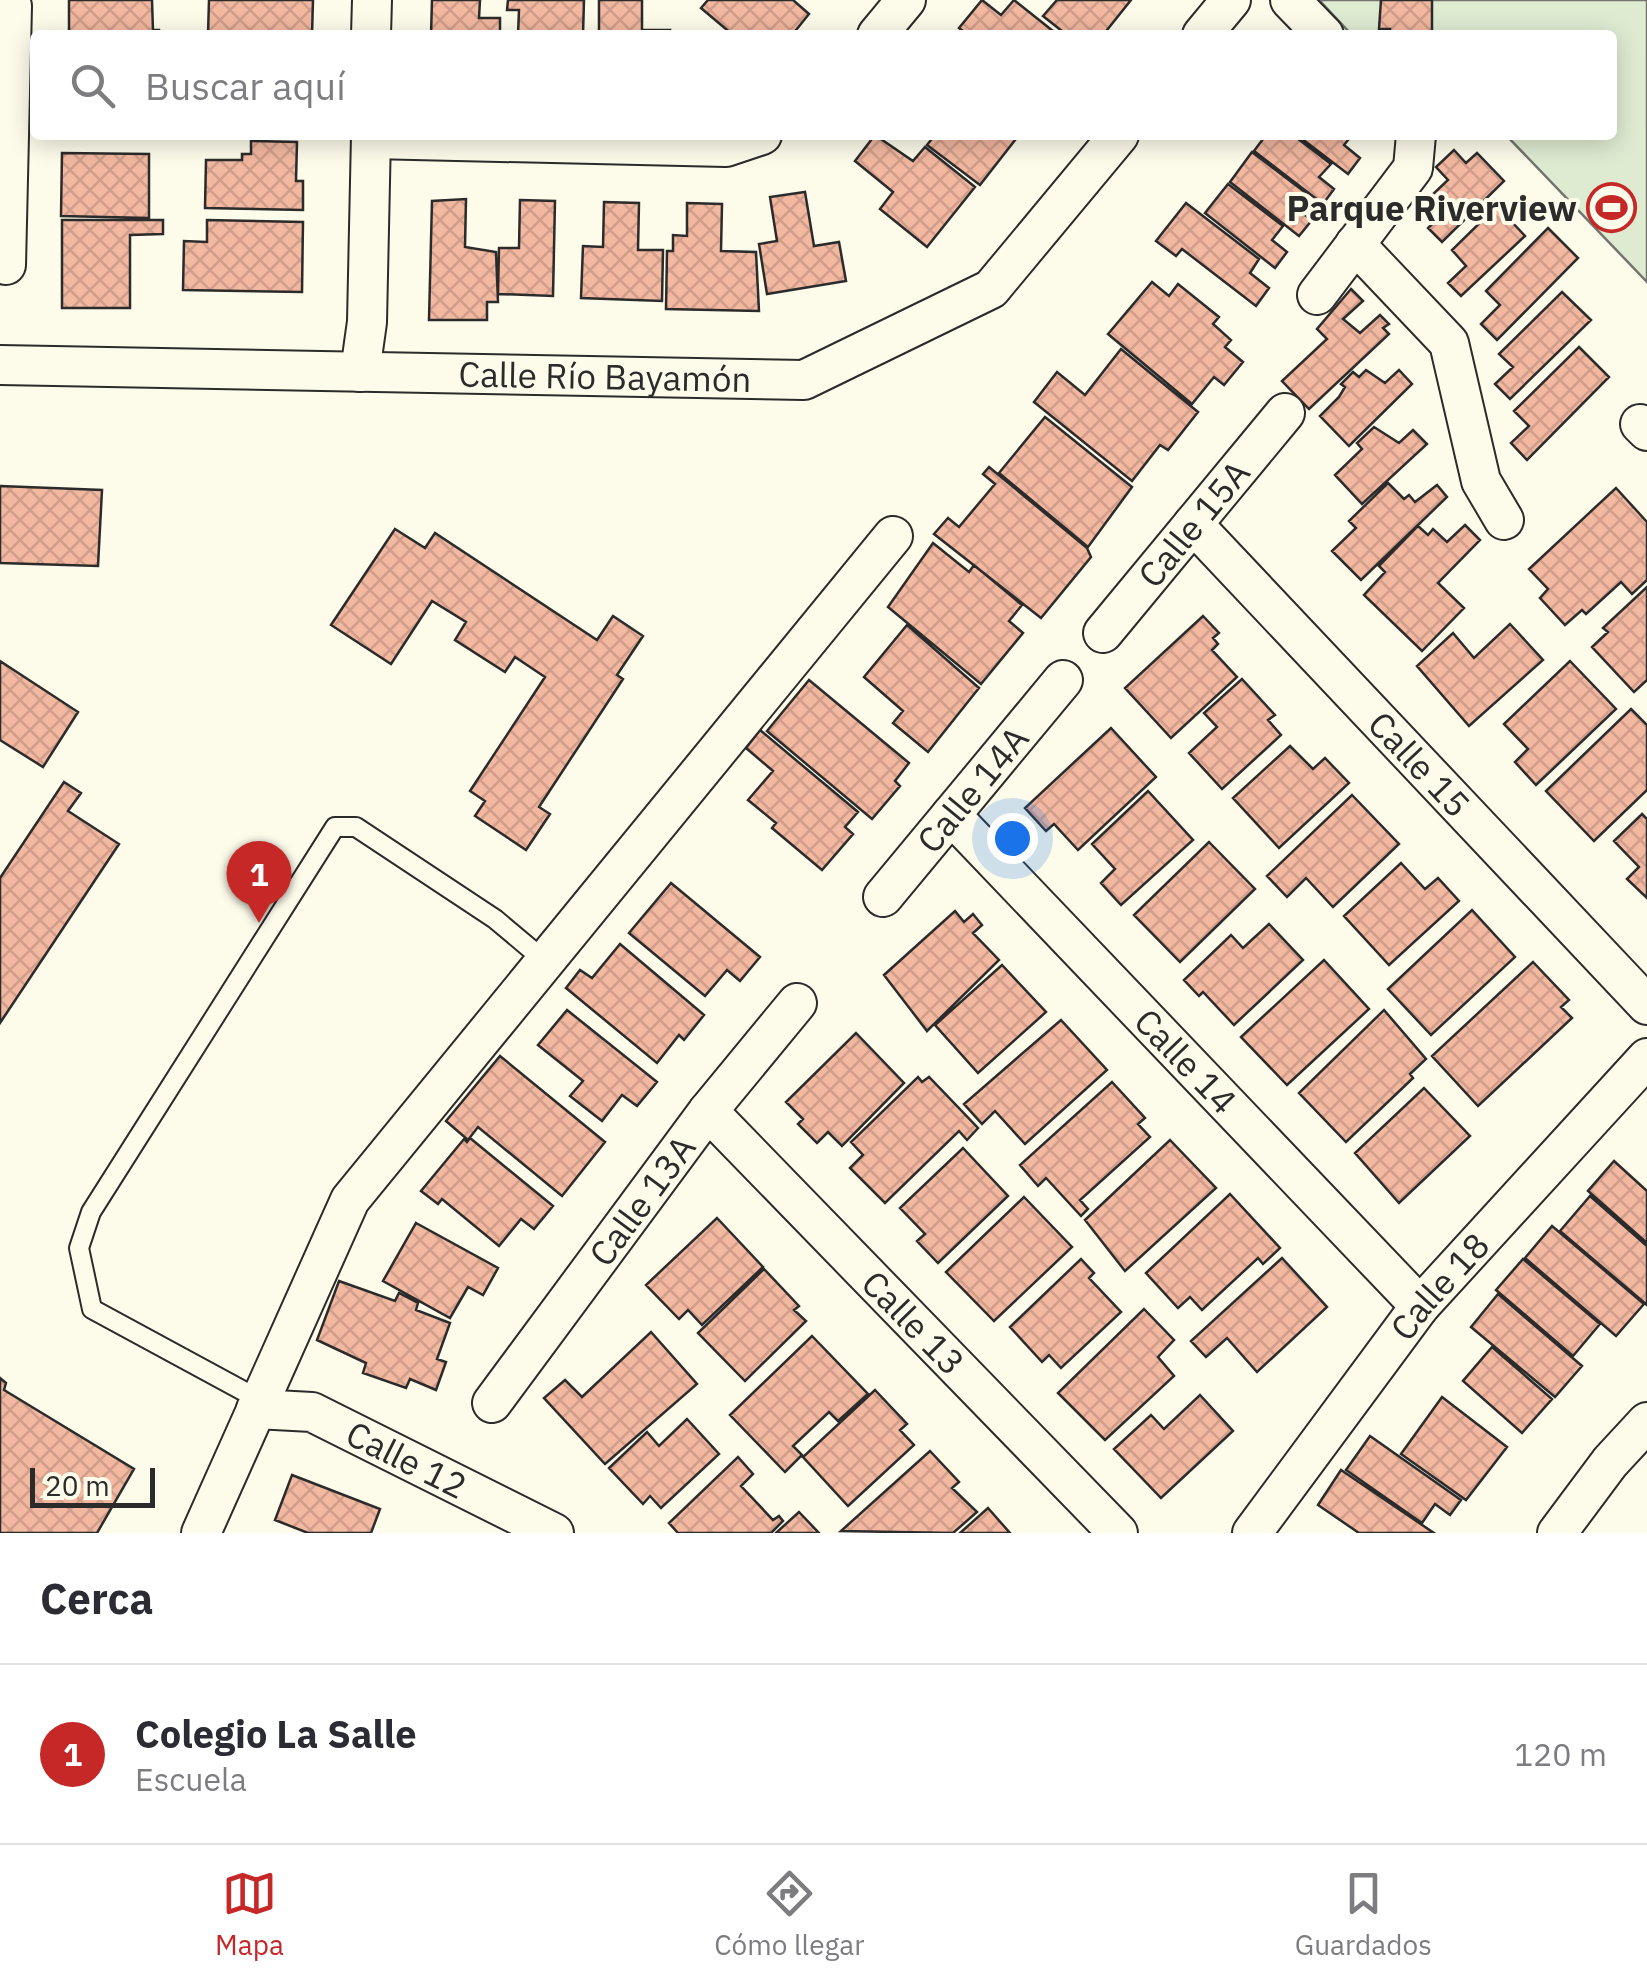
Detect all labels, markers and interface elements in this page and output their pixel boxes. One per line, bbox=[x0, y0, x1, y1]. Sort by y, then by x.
search box bbox=[30, 30, 1617, 140]
icon: search bbox=[65, 58, 120, 113]
text: Buscar aquí bbox=[145, 61, 346, 110]
sports icon: Parque Riverview bbox=[1586, 182, 1638, 234]
place label: Parque Riverview bbox=[1287, 185, 1577, 231]
street label: Calle Río Bayamón bbox=[458, 351, 752, 402]
street label: Calle 15A bbox=[1128, 451, 1259, 597]
street label: Calle 15 bbox=[1359, 701, 1480, 827]
street label: Calle 14A bbox=[906, 716, 1038, 862]
your location bbox=[987, 813, 1038, 864]
pin: 1 bbox=[226, 840, 292, 923]
street label: Calle 14 bbox=[1125, 998, 1247, 1123]
street label: Calle 13A bbox=[578, 1126, 705, 1275]
street label: Calle 18 bbox=[1380, 1223, 1499, 1349]
street label: Calle 13 bbox=[852, 1260, 975, 1385]
street label: Calle 12 bbox=[339, 1410, 475, 1509]
scale bar bbox=[30, 1463, 155, 1508]
text: 20 m bbox=[45, 1467, 110, 1504]
text: Cerca bbox=[40, 1571, 153, 1626]
text: Colegio La Salle bbox=[135, 1709, 417, 1758]
text: 1 bbox=[63, 1733, 82, 1775]
text: 120 m bbox=[1514, 1733, 1607, 1775]
text: Escuela bbox=[135, 1758, 247, 1800]
tab: Mapa bbox=[215, 1866, 284, 1963]
tab: Cómo llegar bbox=[714, 1866, 864, 1963]
tab: Guardados bbox=[1295, 1866, 1432, 1963]

